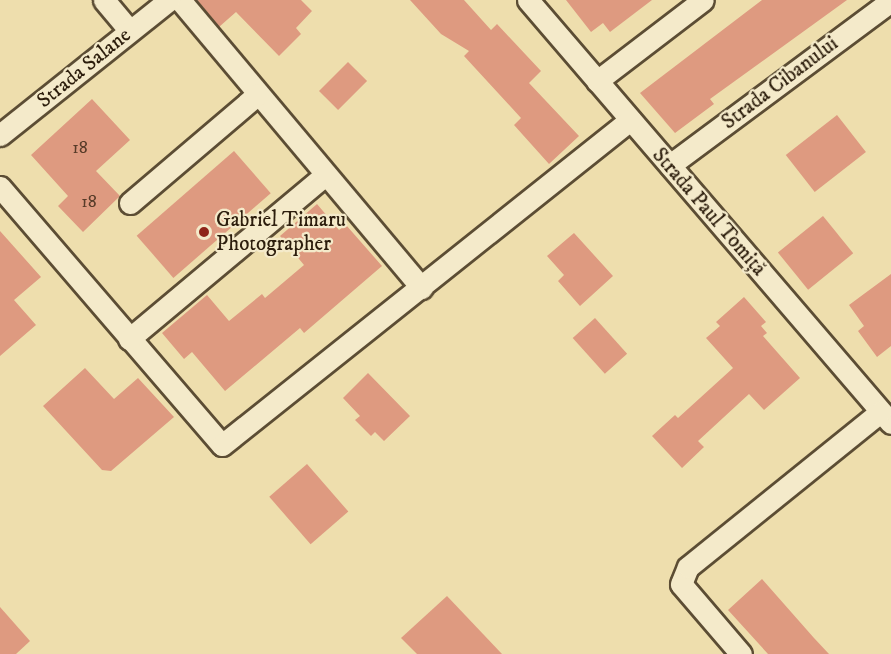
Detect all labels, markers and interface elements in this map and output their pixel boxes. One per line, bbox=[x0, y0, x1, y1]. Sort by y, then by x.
street label: Strada Salane bbox=[32, 23, 136, 113]
street label: Strada Cibanului bbox=[717, 31, 843, 135]
house number: 18 bbox=[72, 137, 88, 159]
street label: Strada Paul Tomiță bbox=[647, 143, 771, 281]
house number: 18 bbox=[81, 191, 97, 213]
place label: Gabriel Timaru Photographer bbox=[216, 207, 346, 257]
marker: Gabriel Timaru Photographer bbox=[197, 225, 211, 239]

